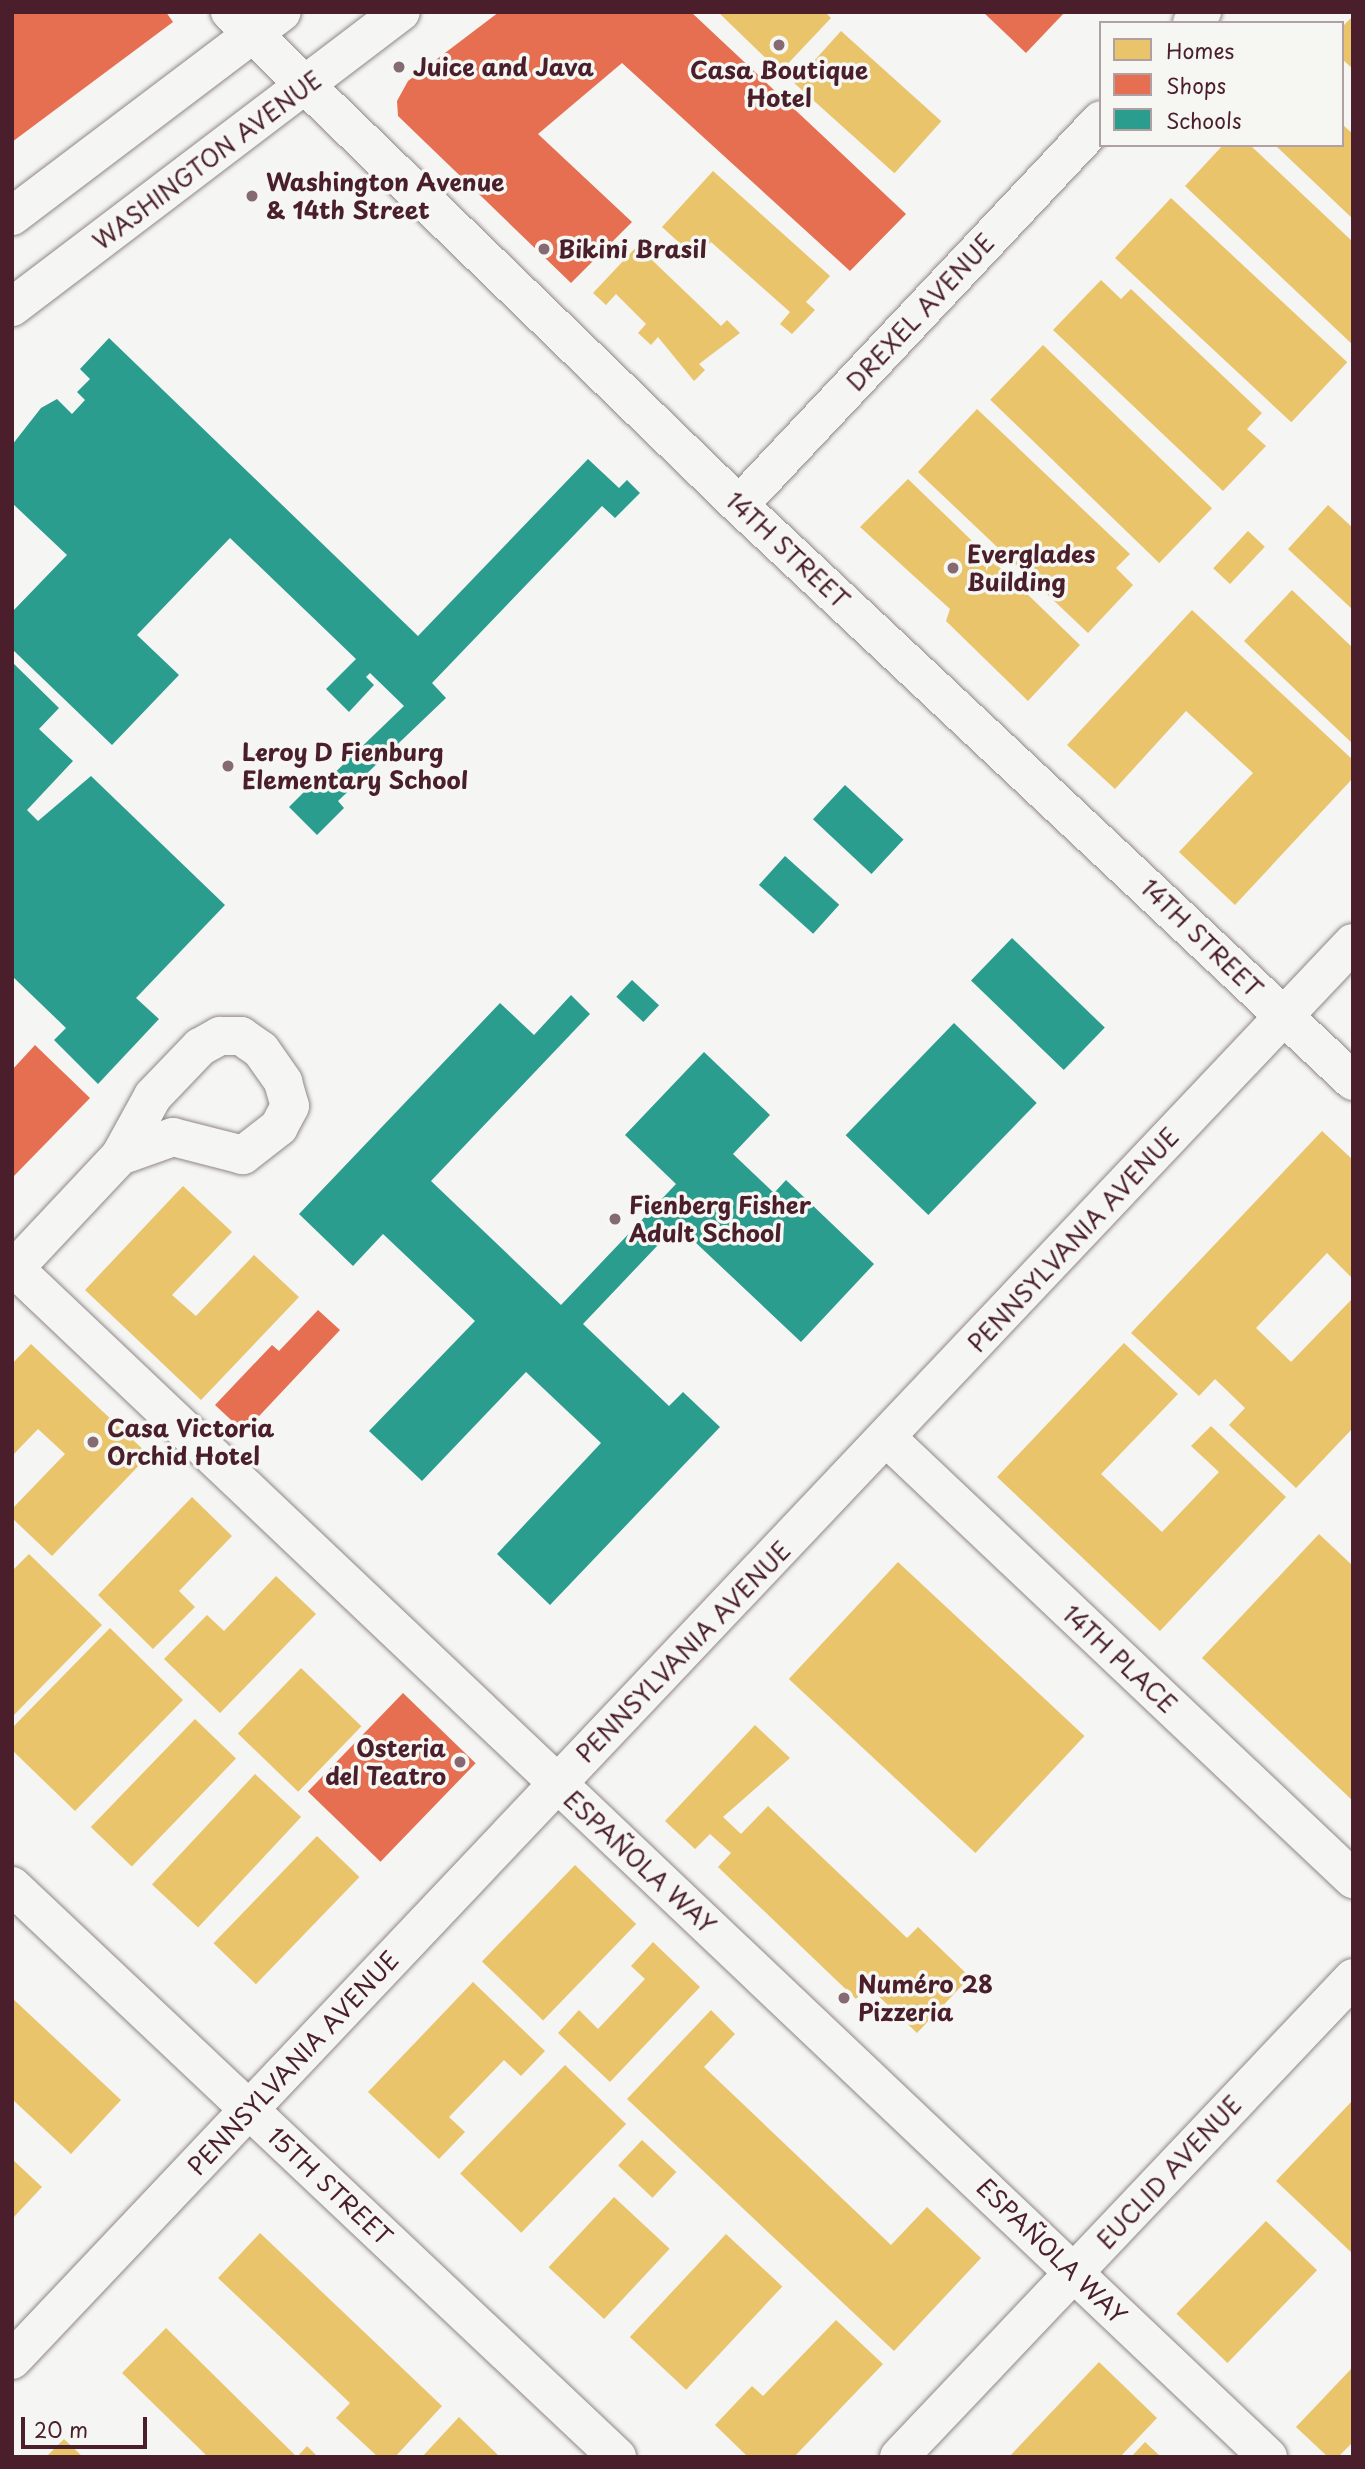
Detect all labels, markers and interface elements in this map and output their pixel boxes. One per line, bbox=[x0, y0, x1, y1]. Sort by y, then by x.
legend bbox=[1099, 21, 1344, 147]
text: Homes bbox=[1166, 34, 1234, 66]
marker: Casa Boutique Hotel bbox=[771, 37, 787, 53]
place label: Juice and Java bbox=[413, 53, 596, 81]
place label: Casa Boutique Hotel bbox=[690, 56, 868, 112]
marker: Juice and Java bbox=[391, 59, 407, 75]
street label: WASHINGTON AVENUE bbox=[87, 64, 327, 256]
text: Shops bbox=[1166, 69, 1226, 101]
text: Schools bbox=[1166, 104, 1242, 136]
place label: Washington Avenue & 14th Street bbox=[266, 168, 503, 224]
marker: Washington Avenue & 14th Street bbox=[244, 188, 260, 204]
street label: DREXEL AVENUE bbox=[840, 228, 1000, 396]
place label: Bikini Brasil bbox=[558, 235, 707, 263]
marker: Bikini Brasil bbox=[536, 241, 552, 257]
street label: 14TH STREET bbox=[719, 484, 857, 616]
place label: Everglades Building bbox=[967, 540, 1096, 596]
marker: Everglades Building bbox=[945, 560, 961, 576]
place label: Leroy D Fienburg Elementary School bbox=[242, 738, 468, 794]
marker: Leroy D Fienburg Elementary School bbox=[220, 758, 236, 774]
street label: 14TH STREET bbox=[1134, 872, 1270, 1004]
street label: PENNSYLVANIA AVENUE bbox=[961, 1122, 1185, 1358]
place label: Fienberg Fisher Adult School bbox=[629, 1191, 813, 1247]
marker: Fienberg Fisher Adult School bbox=[607, 1211, 623, 1227]
place label: Casa Victoria Orchid Hotel bbox=[107, 1414, 275, 1470]
marker: Casa Victoria Orchid Hotel bbox=[85, 1434, 101, 1450]
street label: PENNSYLVANIA AVENUE bbox=[570, 1535, 796, 1769]
street label: 14TH PLACE bbox=[1057, 1599, 1183, 1719]
place label: Osteria del Teatro bbox=[324, 1734, 446, 1790]
marker: Osteria del Teatro bbox=[452, 1754, 468, 1770]
street label: ESPAÑOLA WAY bbox=[558, 1784, 722, 1940]
street label: PENNSYLVANIA AVENUE bbox=[181, 1945, 405, 2181]
place label: Numéro 28 Pizzeria bbox=[858, 1970, 993, 2026]
marker: Numéro 28 Pizzeria bbox=[836, 1990, 852, 2006]
street label: EUCLID AVENUE bbox=[1091, 2090, 1247, 2254]
street label: 15TH STREET bbox=[261, 2120, 399, 2252]
street label: ESPAÑOLA WAY bbox=[971, 2172, 1133, 2330]
scale bar bbox=[24, 2402, 150, 2446]
text: 20 m bbox=[34, 2413, 88, 2445]

